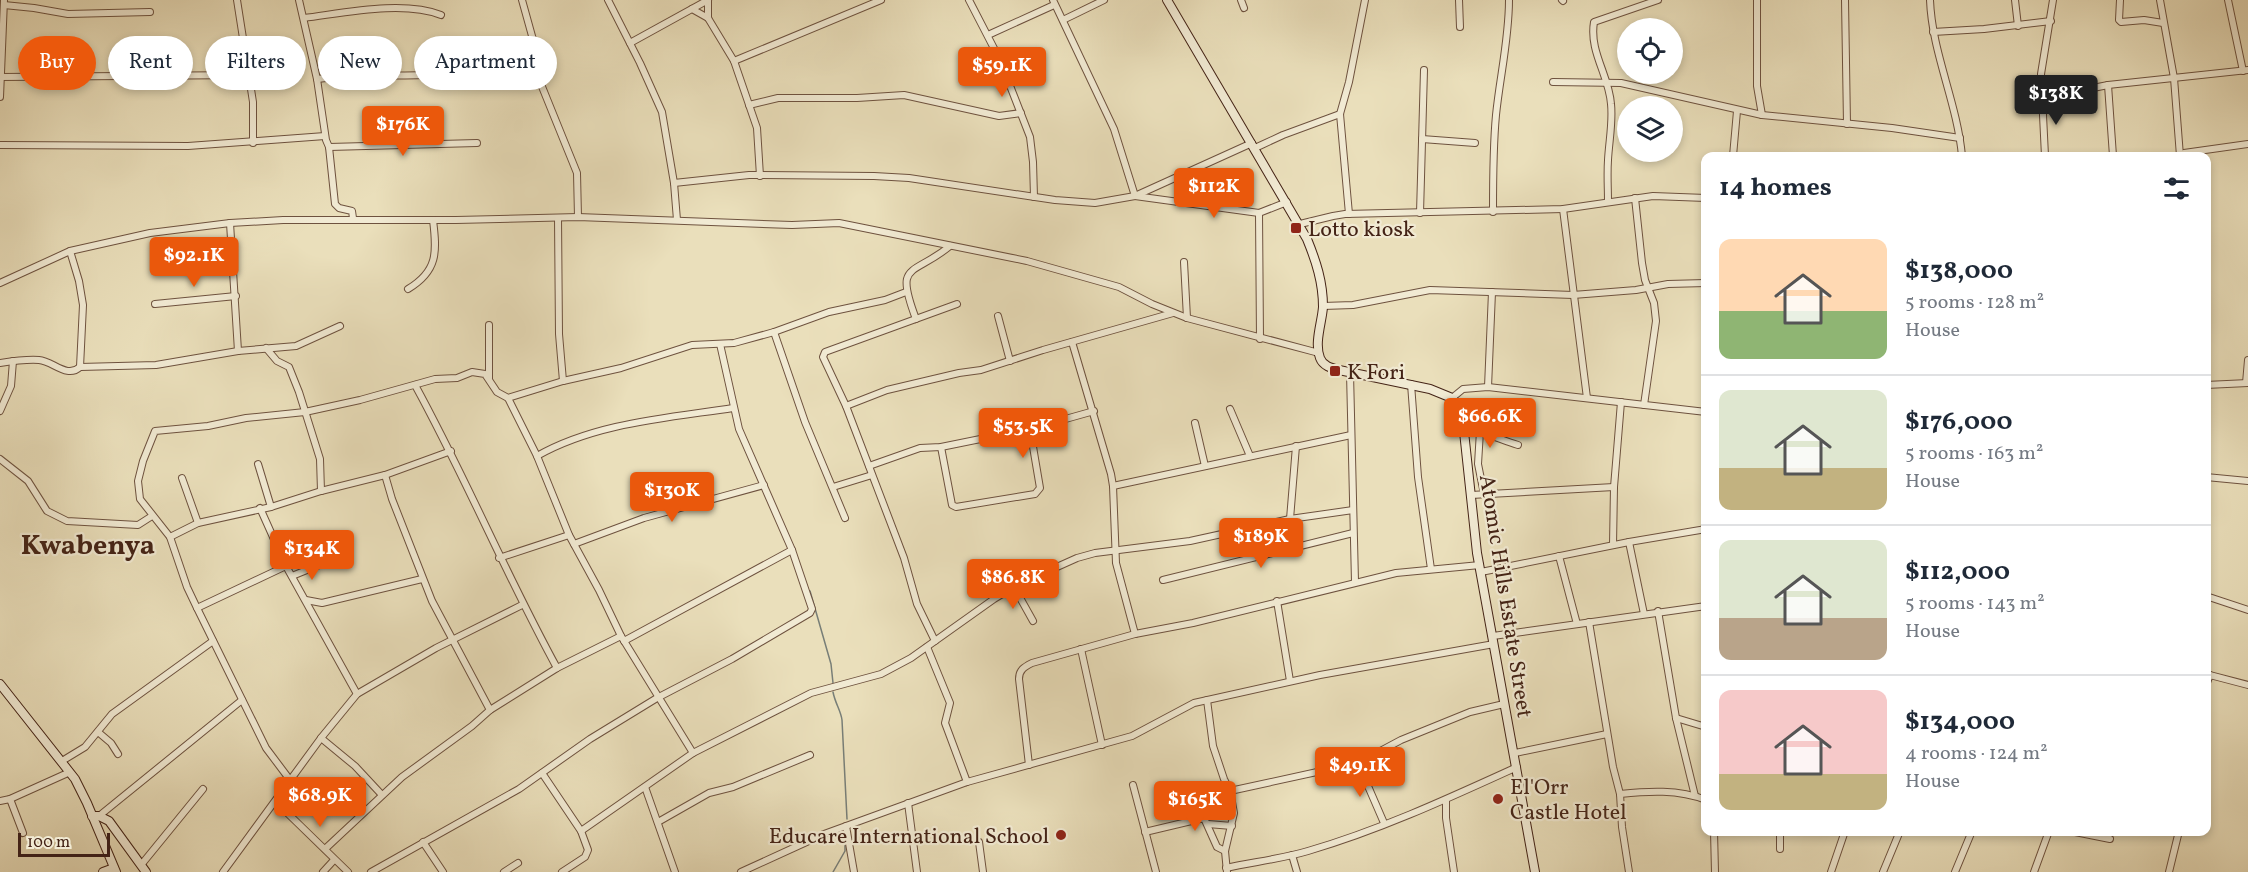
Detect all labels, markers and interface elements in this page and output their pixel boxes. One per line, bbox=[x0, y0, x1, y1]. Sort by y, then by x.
map controls bbox=[1617, 18, 1683, 162]
button: locate bbox=[1617, 18, 1683, 84]
chip: Buy bbox=[18, 36, 96, 90]
chip: Rent bbox=[108, 36, 193, 90]
chip: Filters bbox=[205, 36, 306, 90]
chip: New bbox=[318, 36, 402, 90]
chip: Apartment bbox=[414, 36, 557, 90]
pin: $59.1K bbox=[953, 47, 1051, 98]
text: $59.1K bbox=[972, 52, 1032, 80]
pin: $138K bbox=[2014, 75, 2098, 126]
text: $138K bbox=[2029, 80, 2083, 108]
button: layers bbox=[1617, 96, 1683, 162]
pin: $176K bbox=[361, 106, 445, 157]
text: $176K bbox=[376, 111, 430, 139]
pin: $112K bbox=[1172, 168, 1256, 219]
text: 14 homes bbox=[1719, 170, 1832, 206]
icon: filters bbox=[2160, 172, 2193, 205]
text: $112K bbox=[1188, 173, 1240, 201]
place label: Lotto kiosk bbox=[1308, 215, 1415, 246]
marker: Lotto kiosk bbox=[1289, 221, 1303, 235]
pin: $92.1K bbox=[145, 237, 243, 288]
text: $92.1K bbox=[164, 242, 224, 270]
text: $138,000 bbox=[1905, 253, 2013, 289]
icon: home bbox=[1767, 263, 1839, 335]
text: 5 rooms · 128 m² bbox=[1905, 289, 2044, 317]
text: House bbox=[1905, 317, 1960, 345]
place label: K Fori bbox=[1347, 358, 1405, 389]
marker: K Fori bbox=[1328, 364, 1342, 378]
pin: $66.6K bbox=[1441, 398, 1539, 449]
text: $66.6K bbox=[1458, 403, 1522, 431]
text: $176,000 bbox=[1905, 404, 2012, 440]
pin: $53.5K bbox=[974, 408, 1072, 459]
text: $53.5K bbox=[993, 413, 1053, 441]
icon: home bbox=[1767, 414, 1839, 486]
text: 5 rooms · 163 m² bbox=[1905, 440, 2043, 468]
text: House bbox=[1905, 468, 1960, 496]
pin: $130K bbox=[630, 472, 714, 523]
street label: Atomic Hills Estate Street bbox=[1470, 473, 1539, 720]
text: $130K bbox=[644, 477, 700, 505]
pin: $189K bbox=[1219, 518, 1303, 569]
text: $189K bbox=[1233, 523, 1289, 551]
district label: Kwabenya bbox=[21, 527, 155, 566]
pin: $134K bbox=[270, 530, 354, 581]
text: $134K bbox=[284, 535, 340, 563]
text: $112,000 bbox=[1905, 554, 2010, 590]
pin: $86.8K bbox=[964, 559, 1062, 610]
text: $86.8K bbox=[981, 564, 1045, 592]
icon: home bbox=[1767, 564, 1839, 636]
text: 5 rooms · 143 m² bbox=[1905, 590, 2045, 618]
text: House bbox=[1905, 618, 1960, 646]
text: $134,000 bbox=[1905, 704, 2015, 740]
icon: home bbox=[1767, 714, 1839, 786]
text: 4 rooms · 124 m² bbox=[1905, 740, 2048, 768]
pin: $49.1K bbox=[1311, 747, 1409, 798]
text: $49.1K bbox=[1329, 752, 1391, 780]
text: House bbox=[1905, 768, 1960, 796]
place label: El'Orr Castle Hotel bbox=[1510, 773, 1627, 829]
pin: $68.9K bbox=[271, 777, 369, 828]
pin: $165K bbox=[1153, 781, 1237, 832]
text: $68.9K bbox=[288, 782, 352, 810]
text: $165K bbox=[1168, 786, 1222, 814]
marker: El'Orr Castle Hotel bbox=[1491, 792, 1505, 806]
place label: Educare International School bbox=[769, 822, 1049, 853]
marker: Educare International School bbox=[1054, 828, 1068, 842]
scale bar bbox=[18, 830, 110, 858]
text: 100 m bbox=[27, 832, 70, 854]

